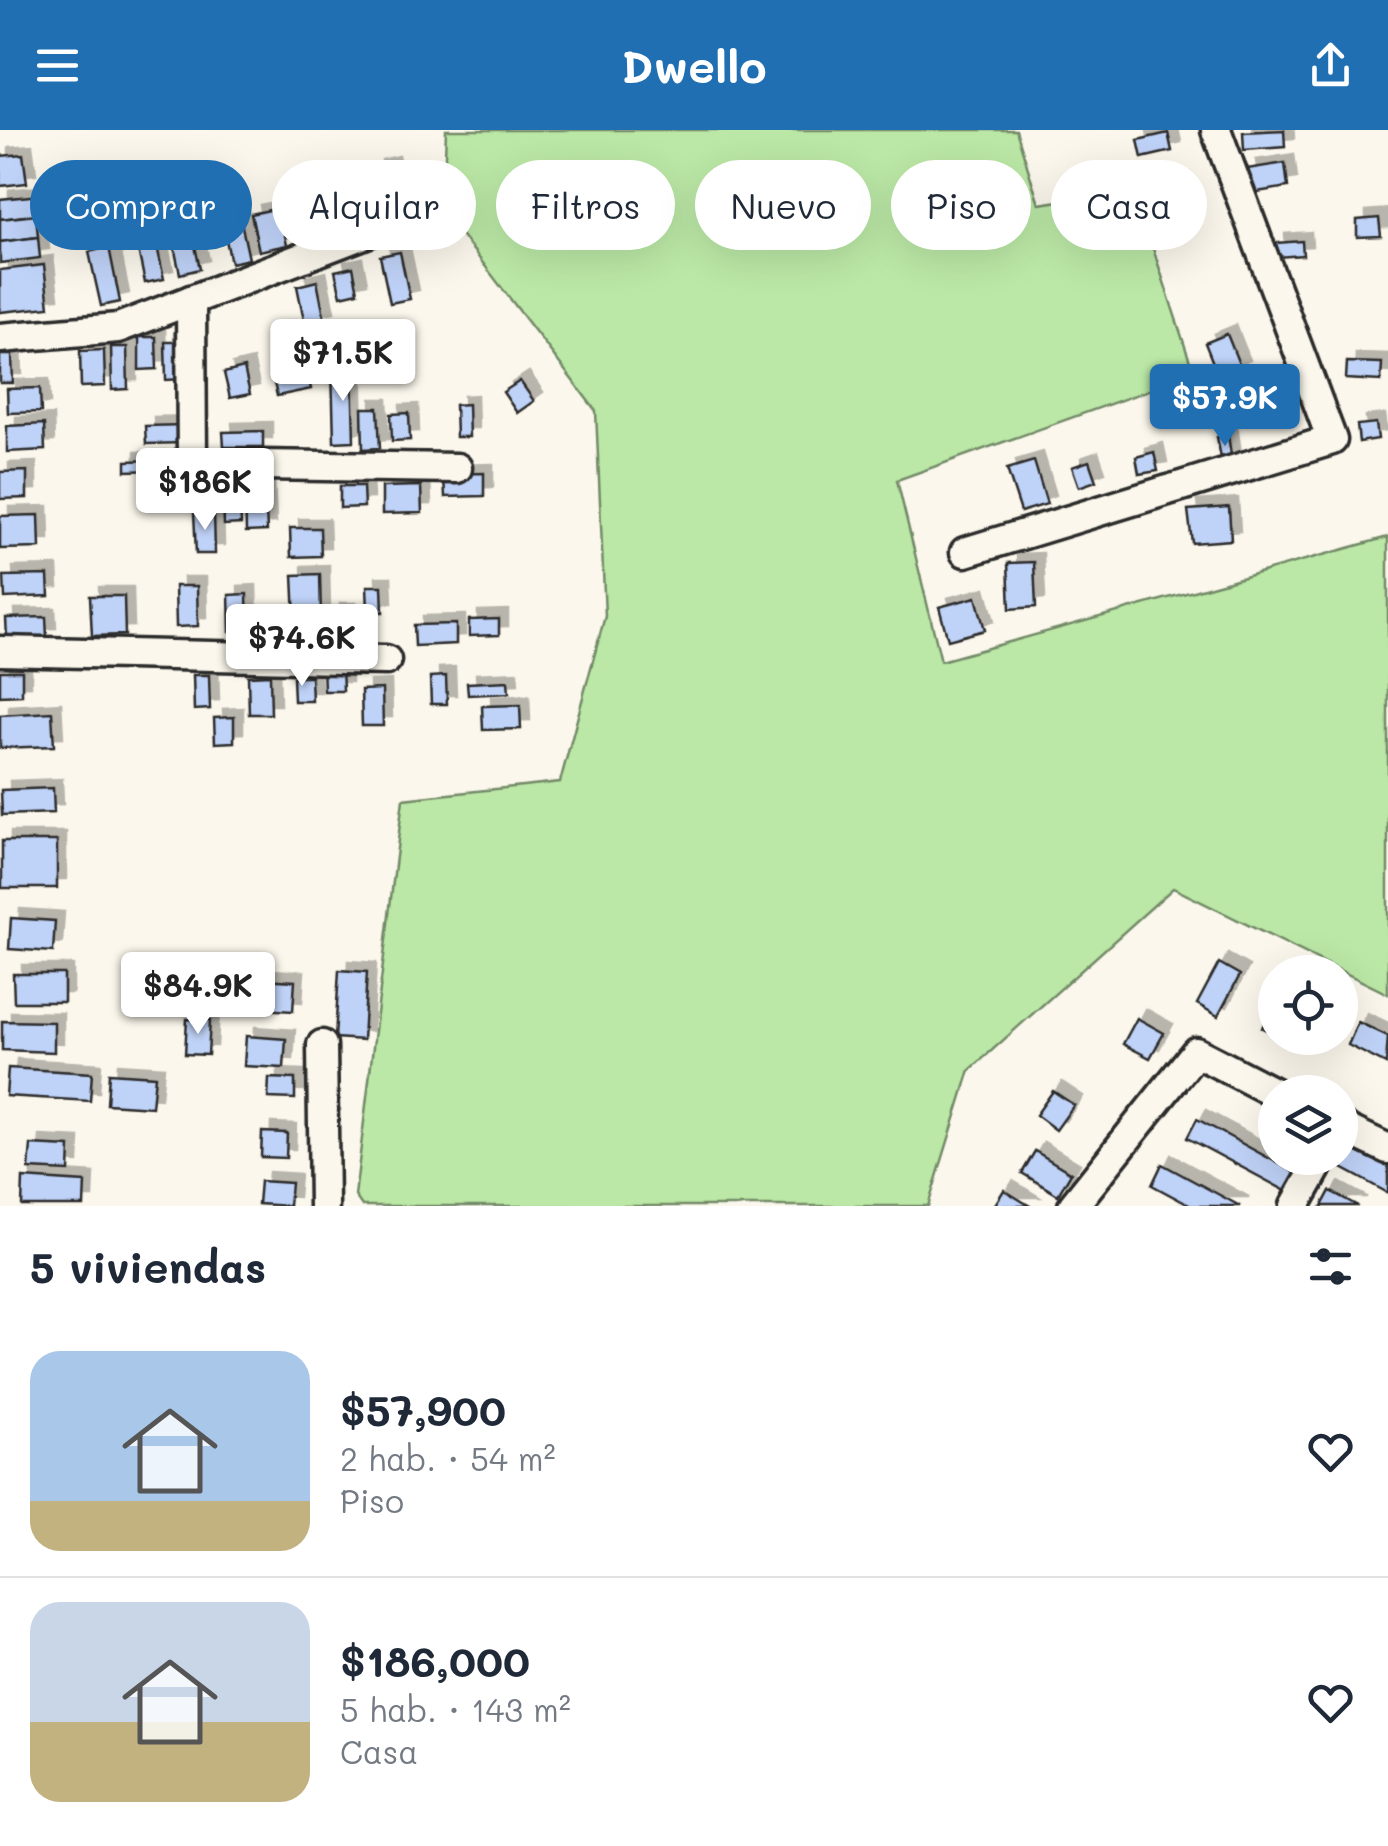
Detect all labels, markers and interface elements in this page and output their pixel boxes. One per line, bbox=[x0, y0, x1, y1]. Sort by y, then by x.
text: Dwello bbox=[621, 36, 767, 94]
icon: menu bbox=[30, 38, 85, 93]
icon: share bbox=[1303, 38, 1358, 93]
chip: Comprar bbox=[30, 160, 252, 250]
chip: Alquilar bbox=[272, 160, 476, 250]
chip: Filtros bbox=[496, 160, 675, 250]
chip: Nuevo bbox=[695, 160, 871, 250]
chip: Piso bbox=[891, 160, 1031, 250]
chip: Casa bbox=[1051, 160, 1207, 250]
pin: $71.5K bbox=[262, 319, 424, 404]
text: $71.5K bbox=[292, 330, 394, 372]
pin: $57.9K bbox=[1144, 364, 1306, 449]
text: $57.9K bbox=[1172, 375, 1278, 417]
pin: $186K bbox=[135, 448, 275, 533]
text: $186K bbox=[158, 459, 252, 501]
pin: $74.6K bbox=[221, 604, 383, 689]
text: $74.6K bbox=[248, 615, 356, 657]
pin: $84.9K bbox=[117, 952, 279, 1037]
map controls bbox=[1258, 955, 1358, 1175]
button: locate bbox=[1258, 955, 1358, 1055]
text: $84.9K bbox=[143, 963, 253, 1005]
button: layers bbox=[1258, 1075, 1358, 1175]
text: 5 viviendas bbox=[30, 1239, 266, 1294]
icon: filters bbox=[1303, 1239, 1358, 1294]
text: $57,900 bbox=[340, 1382, 506, 1437]
icon: home bbox=[110, 1391, 230, 1511]
icon: heart bbox=[1303, 1424, 1358, 1479]
text: 2 hab. · 54 m² bbox=[340, 1437, 556, 1479]
text: Piso bbox=[340, 1479, 404, 1521]
text: $186,000 bbox=[340, 1633, 530, 1688]
icon: home bbox=[110, 1642, 230, 1762]
icon: heart bbox=[1303, 1675, 1358, 1730]
text: 5 hab. · 143 m² bbox=[340, 1688, 571, 1730]
text: Casa bbox=[340, 1730, 418, 1772]

